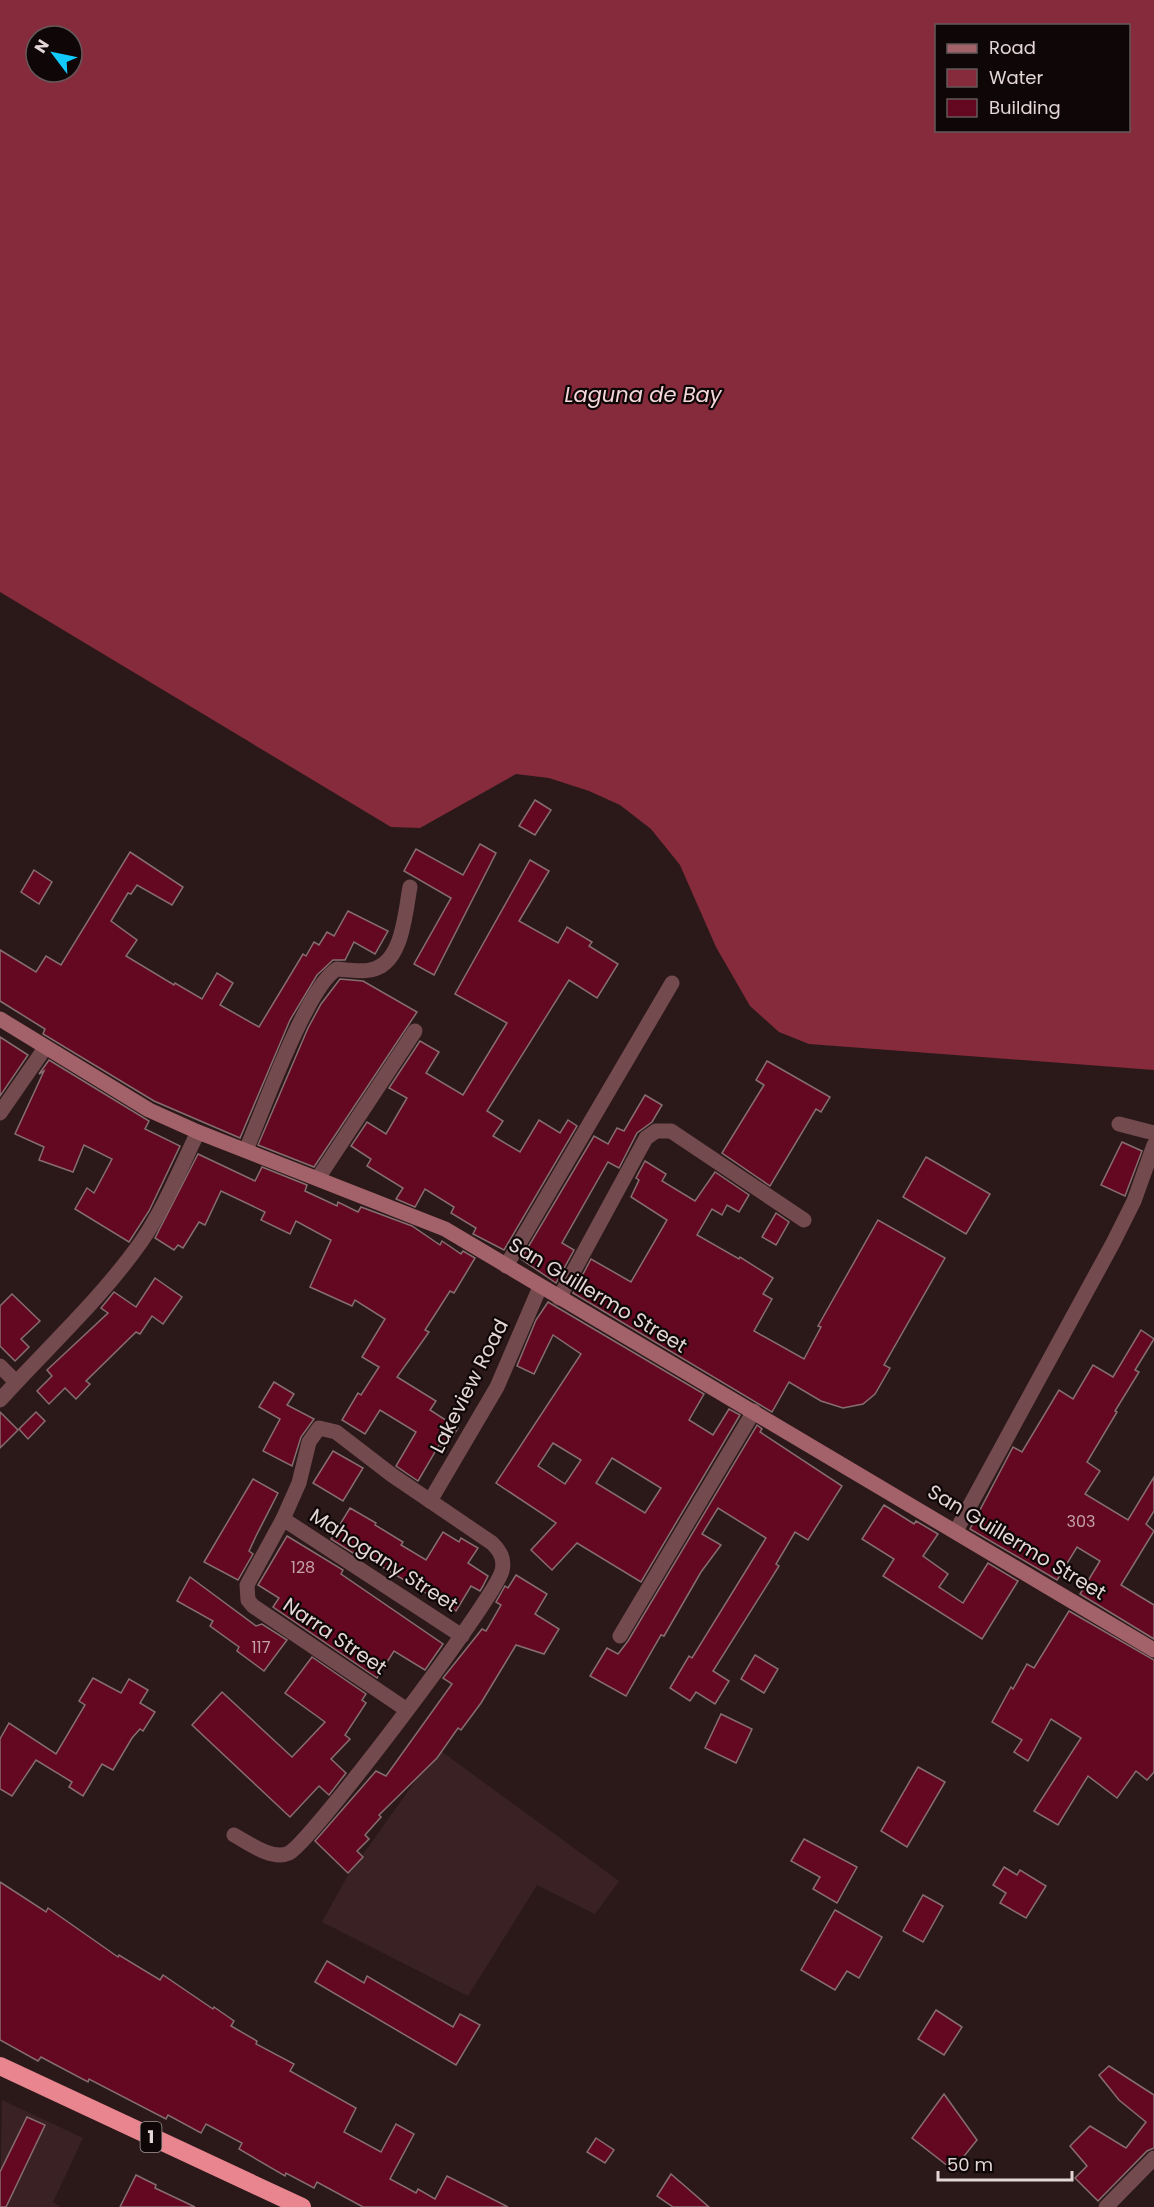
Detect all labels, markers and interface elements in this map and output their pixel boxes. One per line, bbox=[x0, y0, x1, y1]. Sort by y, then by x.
north arrow bbox=[24, 24, 84, 84]
legend bbox=[935, 24, 1130, 132]
text: N bbox=[29, 35, 55, 58]
text: Road bbox=[989, 35, 1036, 60]
text: Water bbox=[989, 65, 1043, 90]
text: Building bbox=[989, 95, 1061, 120]
water label: Laguna de Bay bbox=[564, 380, 723, 409]
street label: San Guillermo Street bbox=[503, 1231, 693, 1359]
street label: Lakeview Road bbox=[423, 1314, 515, 1458]
street label: San Guillermo Street bbox=[922, 1478, 1112, 1606]
street label: Mahogany Street bbox=[305, 1502, 463, 1618]
house number: 303 bbox=[1067, 1510, 1095, 1533]
house number: 128 bbox=[291, 1556, 315, 1579]
street label: Narra Street bbox=[277, 1591, 393, 1681]
house number: 117 bbox=[252, 1636, 271, 1659]
road number: 1 bbox=[140, 2122, 162, 2152]
scale bar bbox=[938, 2144, 1072, 2182]
text: 50 m bbox=[947, 2152, 993, 2177]

